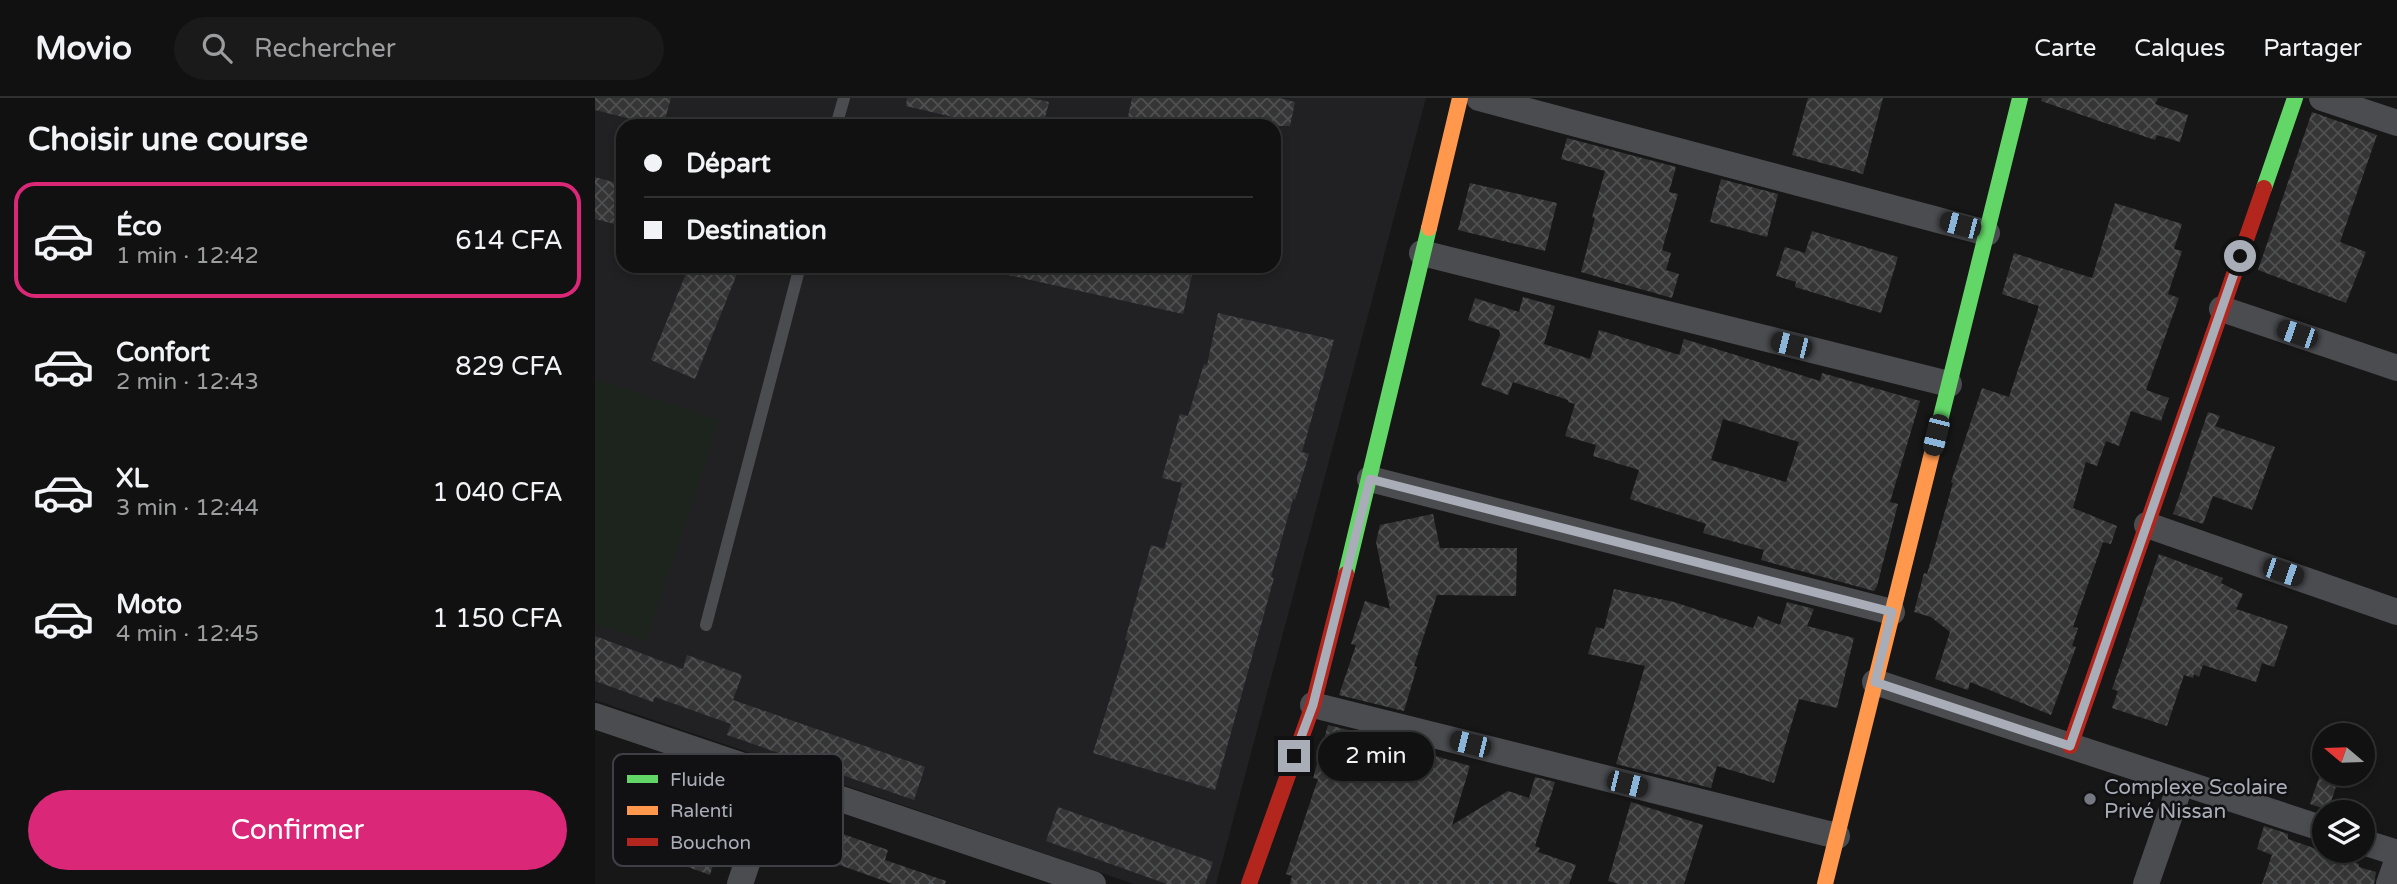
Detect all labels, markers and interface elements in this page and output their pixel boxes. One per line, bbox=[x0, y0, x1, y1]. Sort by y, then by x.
search box bbox=[174, 17, 664, 80]
text: Movio bbox=[35, 29, 132, 68]
icon: search bbox=[198, 29, 236, 67]
text: Rechercher bbox=[254, 33, 396, 64]
text: Carte bbox=[2034, 34, 2096, 63]
text: Calques bbox=[2134, 34, 2225, 63]
text: Partager bbox=[2263, 34, 2362, 63]
text: Choisir une course bbox=[28, 121, 308, 159]
text: Départ bbox=[686, 148, 771, 179]
icon: car bbox=[32, 209, 95, 272]
car bbox=[1937, 209, 1984, 241]
text: Éco bbox=[116, 211, 162, 242]
text: Destination bbox=[686, 215, 827, 246]
text: 614 CFA bbox=[455, 225, 563, 256]
route start bbox=[2224, 240, 2256, 272]
text: 1 min · 12:42 bbox=[116, 242, 259, 270]
car bbox=[2274, 317, 2321, 351]
car bbox=[1769, 330, 1814, 360]
icon: car bbox=[32, 335, 95, 398]
text: Confort bbox=[116, 337, 210, 368]
text: 829 CFA bbox=[455, 351, 563, 382]
text: 2 min · 12:43 bbox=[116, 368, 259, 396]
car bbox=[1921, 412, 1952, 458]
icon: car bbox=[32, 461, 95, 524]
text: XL bbox=[116, 463, 148, 494]
text: 1 040 CFA bbox=[432, 477, 563, 508]
text: 3 min · 12:44 bbox=[116, 494, 259, 522]
car bbox=[2260, 555, 2307, 589]
icon: car bbox=[32, 587, 95, 650]
text: Moto bbox=[116, 589, 182, 620]
text: 1 150 CFA bbox=[432, 603, 563, 634]
text: 4 min · 12:45 bbox=[116, 620, 259, 648]
north arrow bbox=[2312, 723, 2375, 786]
map controls bbox=[2312, 723, 2375, 863]
car bbox=[1448, 729, 1493, 759]
callout: 2 min bbox=[1319, 732, 1434, 780]
route end bbox=[1278, 740, 1310, 772]
text: 2 min bbox=[1345, 742, 1407, 770]
legend bbox=[613, 754, 843, 866]
text: Fluide bbox=[670, 769, 725, 791]
car bbox=[1605, 769, 1650, 799]
place label: Complexe Scolaire Privé Nissan bbox=[2104, 775, 2288, 824]
button: Confirmer bbox=[28, 790, 567, 870]
marker: Complexe Scolaire Privé Nissan bbox=[2082, 791, 2098, 807]
text: Ralenti bbox=[670, 800, 733, 822]
button: layers bbox=[2312, 800, 2375, 863]
text: Bouchon bbox=[670, 832, 751, 854]

